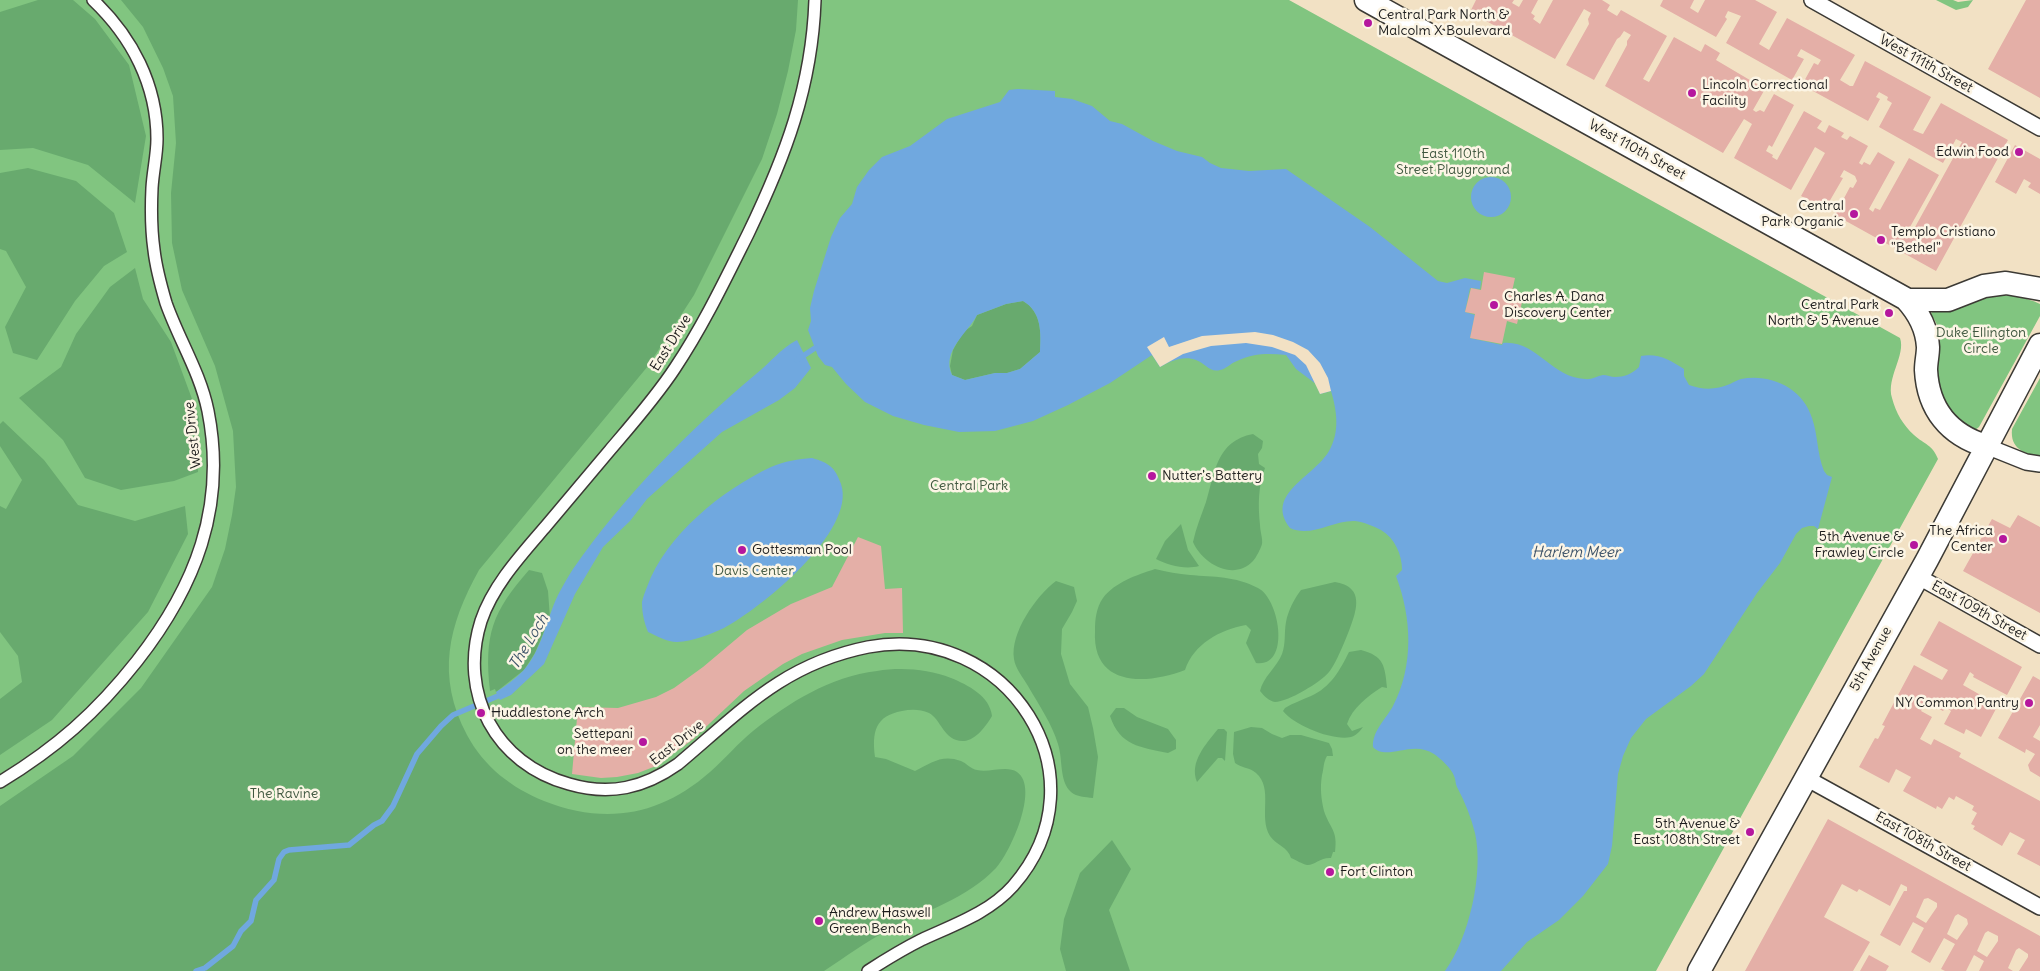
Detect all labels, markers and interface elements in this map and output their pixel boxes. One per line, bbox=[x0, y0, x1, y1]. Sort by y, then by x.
place label: Central Park North & Malcolm X Boulevard bbox=[1378, 7, 1510, 40]
marker: Central Park North & Malcolm X Boulevard bbox=[1362, 17, 1374, 29]
street label: West 111th Street bbox=[1876, 31, 1976, 97]
place label: Lincoln Correctional Facility bbox=[1702, 77, 1828, 110]
marker: Lincoln Correctional Facility bbox=[1686, 87, 1698, 99]
street label: West 110th Street bbox=[1586, 116, 1688, 184]
place label: Edwin Food bbox=[1936, 144, 2009, 160]
park label: East 110th Street Playground bbox=[1396, 146, 1510, 178]
marker: Edwin Food bbox=[2013, 146, 2025, 158]
place label: Central Park Organic bbox=[1761, 198, 1844, 230]
marker: Central Park Organic bbox=[1848, 208, 1860, 220]
place label: Templo Cristiano "Bethel" bbox=[1891, 224, 1996, 256]
marker: Templo Cristiano "Bethel" bbox=[1875, 234, 1887, 246]
place label: Charles A. Dana Discovery Center bbox=[1504, 289, 1612, 322]
place label: Central Park North & 5 Avenue bbox=[1767, 297, 1879, 330]
marker: Charles A. Dana Discovery Center bbox=[1488, 299, 1500, 311]
marker: Central Park North & 5 Avenue bbox=[1883, 307, 1895, 319]
street label: East Drive bbox=[647, 312, 695, 374]
park label: Duke Ellington Circle bbox=[1936, 325, 2026, 358]
street label: West Drive bbox=[181, 401, 205, 469]
place label: Nutter's Battery bbox=[1162, 468, 1262, 484]
marker: Nutter's Battery bbox=[1146, 470, 1158, 482]
park label: Central Park bbox=[930, 478, 1008, 494]
place label: The Africa Center bbox=[1929, 523, 1993, 556]
place label: 5th Avenue & Frawley Circle bbox=[1814, 529, 1904, 562]
marker: The Africa Center bbox=[1997, 533, 2009, 545]
marker: 5th Avenue & Frawley Circle bbox=[1908, 539, 1920, 551]
place label: Gottesman Pool bbox=[752, 542, 852, 558]
marker: Gottesman Pool bbox=[736, 544, 748, 556]
water label: Harlem Meer bbox=[1532, 544, 1620, 562]
park label: Davis Center bbox=[714, 563, 794, 579]
street label: East 109th Street bbox=[1928, 578, 2030, 644]
water label: The Loch bbox=[506, 611, 552, 673]
street label: 5th Avenue bbox=[1846, 624, 1896, 694]
place label: NY Common Pantry bbox=[1895, 695, 2019, 711]
marker: NY Common Pantry bbox=[2023, 697, 2035, 709]
place label: Huddlestone Arch bbox=[491, 705, 604, 721]
marker: Huddlestone Arch bbox=[475, 707, 487, 719]
street label: East Drive bbox=[647, 717, 707, 769]
place label: Settepani on the meer bbox=[557, 726, 633, 759]
marker: Settepani on the meer bbox=[637, 736, 649, 748]
park label: The Ravine bbox=[250, 786, 318, 802]
street label: East 108th Street bbox=[1872, 809, 1974, 875]
place label: 5th Avenue & East 108th Street bbox=[1633, 816, 1740, 849]
marker: 5th Avenue & East 108th Street bbox=[1744, 826, 1756, 838]
place label: Fort Clinton bbox=[1340, 864, 1413, 880]
marker: Fort Clinton bbox=[1324, 866, 1336, 878]
place label: Andrew Haswell Green Bench bbox=[829, 905, 931, 938]
marker: Andrew Haswell Green Bench bbox=[813, 915, 825, 927]

